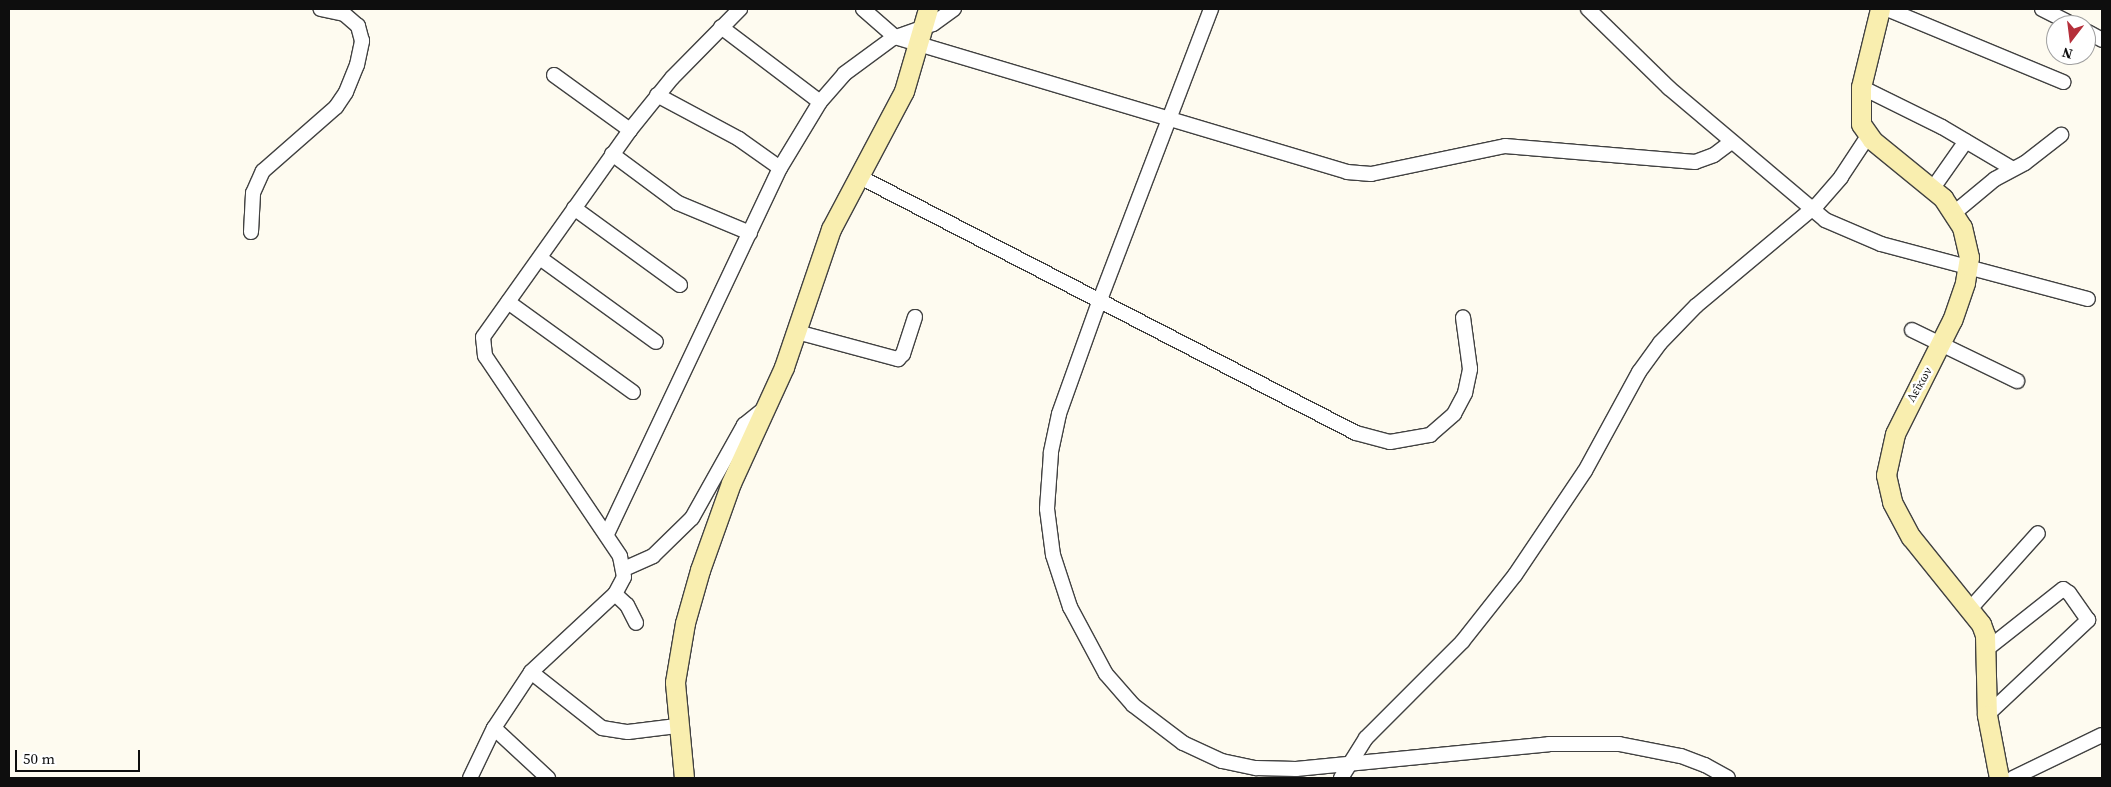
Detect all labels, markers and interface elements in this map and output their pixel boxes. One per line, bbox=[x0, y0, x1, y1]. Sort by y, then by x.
north arrow bbox=[2046, 15, 2096, 65]
text: N bbox=[2060, 43, 2075, 65]
street label: Λεΐκων bbox=[1904, 365, 1936, 405]
scale bar bbox=[18, 740, 142, 772]
text: 50 m bbox=[23, 748, 55, 769]

